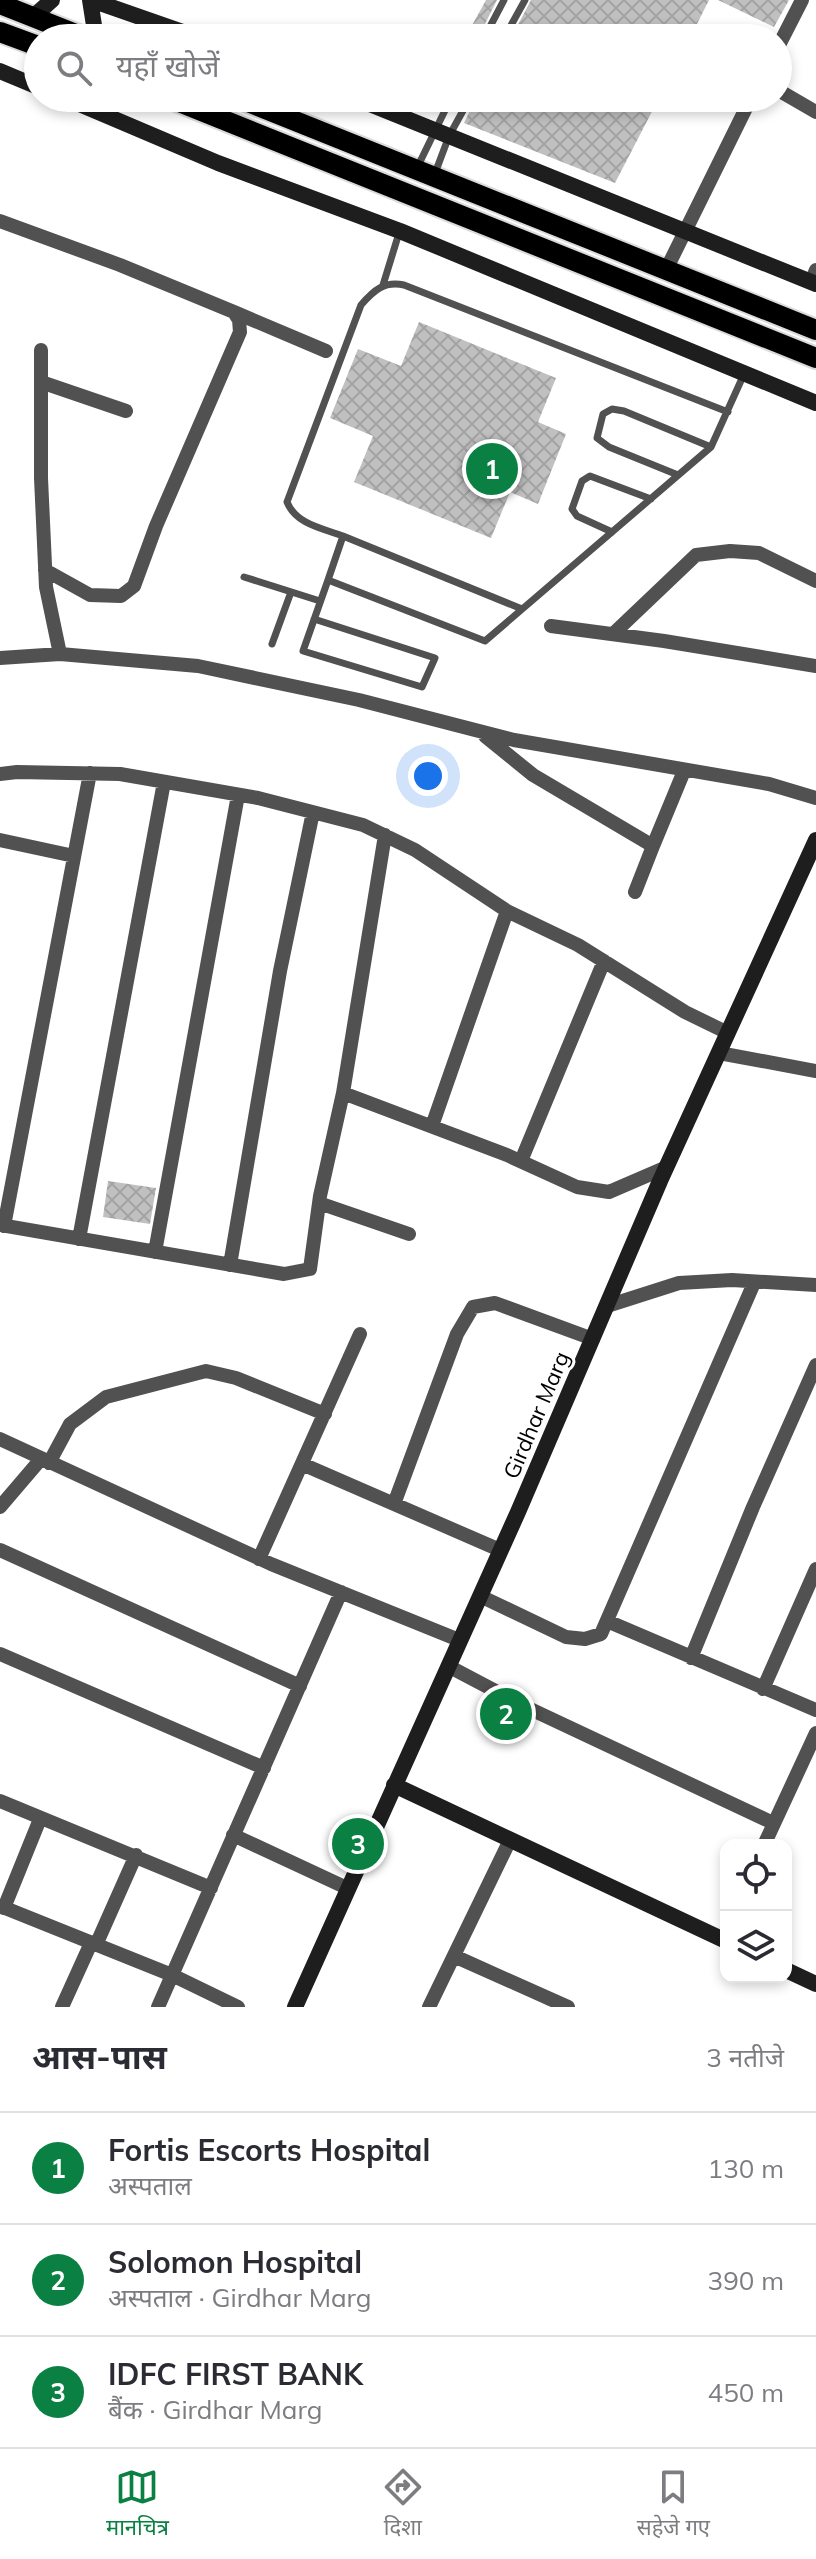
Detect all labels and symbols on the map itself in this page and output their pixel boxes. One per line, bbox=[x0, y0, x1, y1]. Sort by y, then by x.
pin: 1 bbox=[466, 439, 518, 499]
your location bbox=[408, 756, 448, 796]
street label: Girdhar Marg bbox=[497, 1347, 575, 1483]
pin: 2 bbox=[480, 1684, 532, 1744]
pin: 3 bbox=[332, 1814, 384, 1874]

